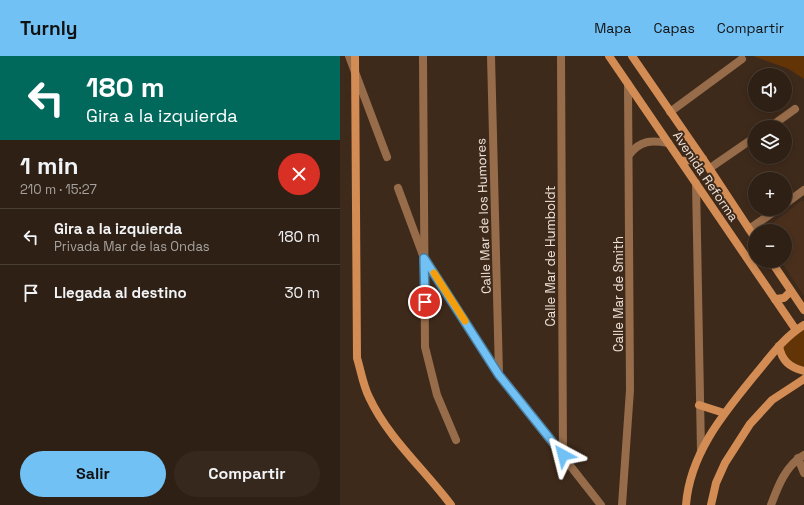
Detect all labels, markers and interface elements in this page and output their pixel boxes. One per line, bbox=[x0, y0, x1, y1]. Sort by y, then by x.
text: Turnly bbox=[20, 16, 78, 41]
text: Mapa bbox=[594, 19, 631, 37]
text: Capas bbox=[653, 19, 695, 37]
text: Compartir bbox=[717, 19, 784, 37]
map controls bbox=[748, 68, 792, 268]
button: sound bbox=[748, 68, 792, 112]
text: 180 m bbox=[86, 69, 165, 105]
icon: left bbox=[20, 72, 72, 124]
text: Gira a la izquierda bbox=[86, 104, 238, 127]
button: layers bbox=[748, 120, 792, 164]
street label: Avenida Reforma bbox=[669, 128, 742, 225]
street label: Calle Mar de los Humores bbox=[472, 138, 495, 294]
text: 1 min bbox=[20, 150, 79, 181]
button: close bbox=[278, 153, 320, 195]
button: + bbox=[748, 172, 792, 216]
text: 210 m · 15:27 bbox=[20, 181, 97, 198]
street label: Calle Mar de Humboldt bbox=[542, 185, 559, 327]
text: Gira a la izquierda bbox=[54, 219, 182, 238]
button: − bbox=[748, 224, 792, 268]
icon: left bbox=[20, 226, 42, 248]
text: 180 m bbox=[278, 227, 320, 246]
street label: Calle Mar de Smith bbox=[610, 236, 627, 352]
text: Privada Mar de las Ondas bbox=[54, 238, 210, 255]
icon: arrive bbox=[20, 282, 42, 304]
text: Llegada al destino bbox=[54, 283, 187, 302]
text: 30 m bbox=[285, 283, 320, 302]
pin bbox=[408, 285, 442, 319]
icon: arrive bbox=[414, 291, 436, 313]
position arrow bbox=[542, 434, 584, 476]
button: Salir bbox=[20, 451, 166, 497]
button: Compartir bbox=[174, 451, 320, 497]

